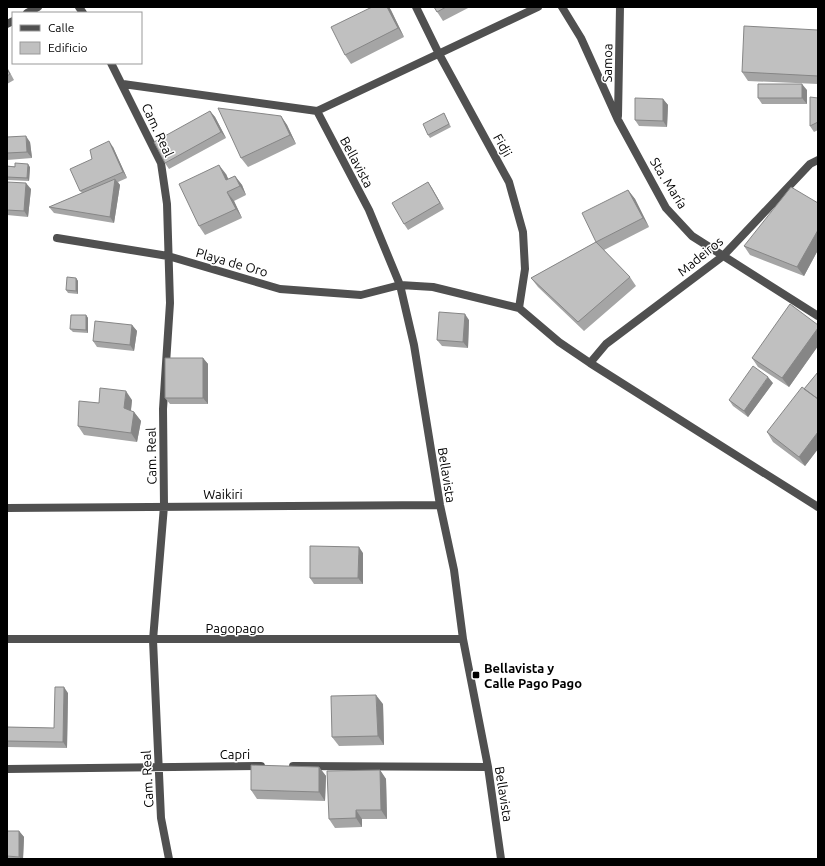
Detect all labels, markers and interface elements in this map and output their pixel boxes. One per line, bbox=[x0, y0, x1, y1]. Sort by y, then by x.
legend bbox=[12, 12, 142, 64]
text: Calle bbox=[48, 21, 74, 34]
text: Edificio bbox=[48, 41, 88, 54]
street label: Samoa bbox=[600, 43, 614, 83]
street label: Cam. Real bbox=[140, 101, 177, 160]
street label: Fidji bbox=[491, 131, 515, 159]
street label: Bellavista bbox=[338, 134, 376, 190]
street label: Sta. María bbox=[648, 155, 690, 211]
street label: Madeiros bbox=[675, 233, 726, 278]
street label: Playa de Oro bbox=[194, 245, 270, 279]
street label: Cam. Real bbox=[143, 427, 158, 485]
street label: Bellavista bbox=[436, 446, 458, 504]
street label: Waikiri bbox=[203, 487, 243, 501]
street label: Pagopago bbox=[206, 621, 264, 635]
place label: Bellavista y Calle Pago Pago bbox=[484, 661, 582, 690]
marker: Bellavista y Calle Pago Pago bbox=[471, 670, 481, 680]
street label: Capri bbox=[220, 747, 250, 761]
street label: Cam. Real bbox=[138, 749, 155, 808]
street label: Bellavista bbox=[493, 765, 515, 823]

